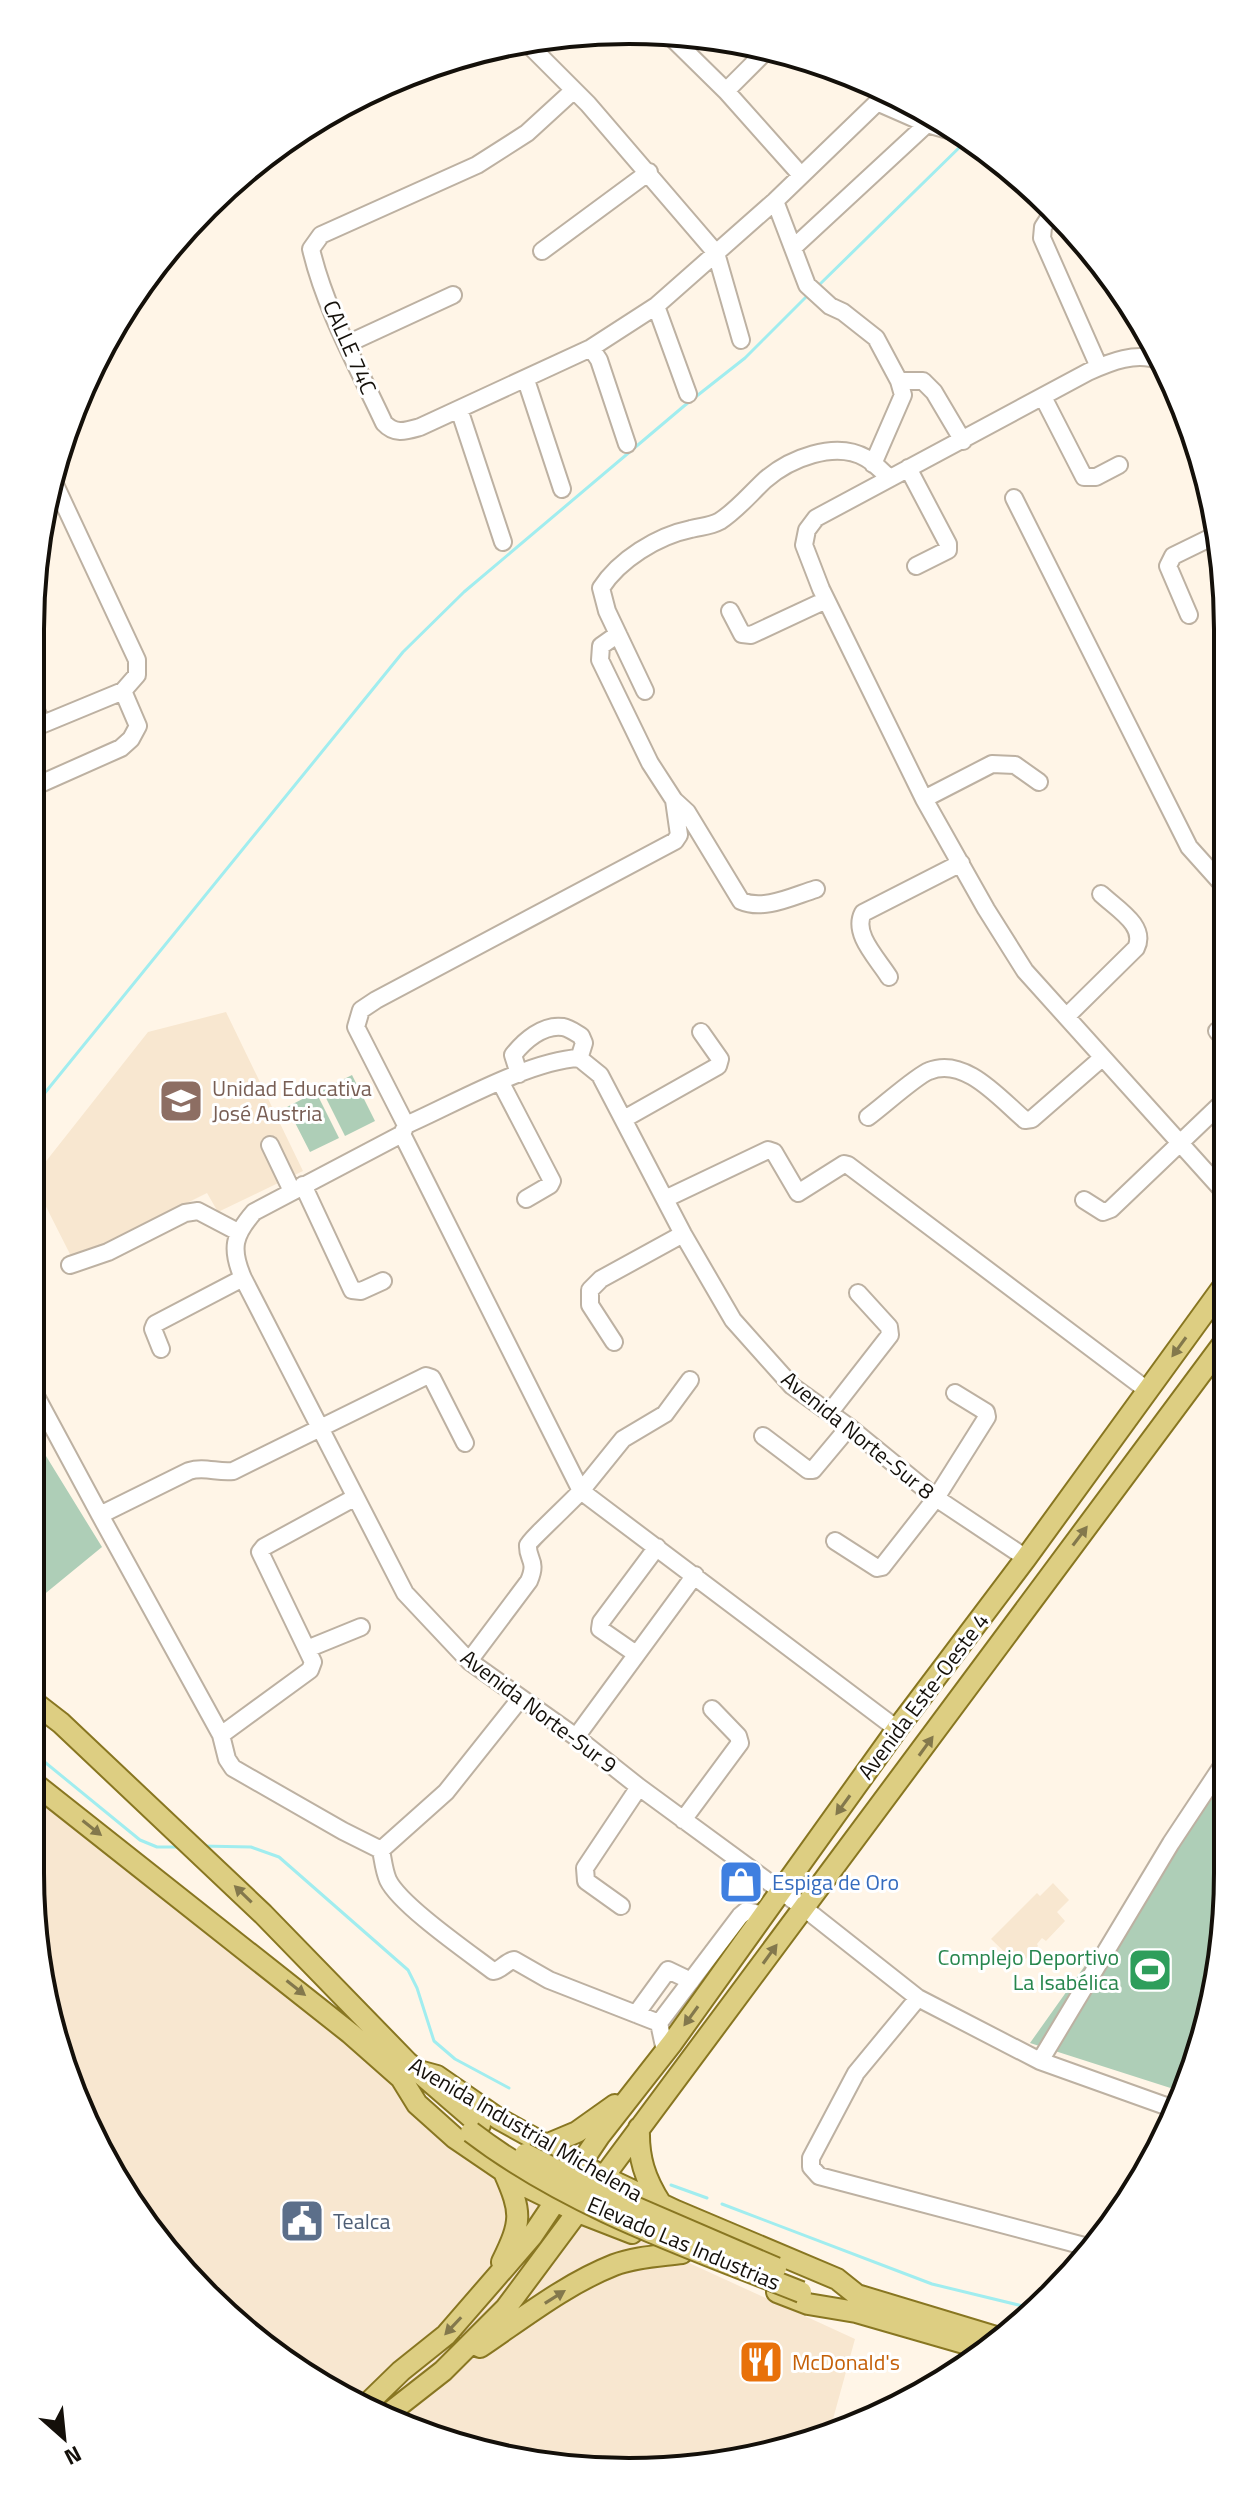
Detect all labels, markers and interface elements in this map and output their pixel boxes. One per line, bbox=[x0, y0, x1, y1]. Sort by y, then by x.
street label: CALLE 74C bbox=[314, 295, 386, 400]
place label: Unidad Educativa José Austria bbox=[212, 1071, 372, 1130]
school or university icon: Unidad Educativa José Austria bbox=[157, 1077, 205, 1125]
one-way arrow bbox=[1171, 1336, 1187, 1358]
street label: Avenida Norte-Sur 8 bbox=[774, 1362, 942, 1508]
one-way arrow bbox=[1072, 1526, 1087, 1547]
street label: Avenida Este-Oeste 4 bbox=[849, 1605, 997, 1787]
street label: Avenida Norte-Sur 9 bbox=[453, 1641, 625, 1781]
one-way arrow bbox=[918, 1735, 934, 1757]
one-way arrow bbox=[836, 1794, 851, 1815]
one-way arrow bbox=[81, 1819, 102, 1836]
shop icon: Espiga de Oro bbox=[717, 1858, 765, 1906]
place label: Espiga de Oro bbox=[772, 1865, 899, 1899]
one-way arrow bbox=[234, 1886, 253, 1904]
place label: Complejo Deportivo La Isabélica bbox=[938, 1940, 1119, 1999]
one-way arrow bbox=[761, 1943, 777, 1964]
sports icon: Complejo Deportivo La Isabélica bbox=[1126, 1946, 1174, 1994]
one-way arrow bbox=[286, 1979, 306, 1996]
one-way arrow bbox=[683, 2005, 699, 2027]
street label: Avenida Industrial Michelena bbox=[403, 2048, 649, 2210]
street label: Elevado Las Industrias bbox=[582, 2187, 786, 2299]
public building icon: Tealca bbox=[278, 2197, 326, 2245]
place label: Tealca bbox=[333, 2204, 390, 2238]
one-way arrow bbox=[544, 2291, 566, 2305]
one-way arrow bbox=[445, 2316, 463, 2335]
restaurant icon: McDonald's bbox=[737, 2338, 785, 2386]
place label: McDonald's bbox=[792, 2345, 900, 2379]
north arrow bbox=[24, 2398, 104, 2478]
text: N bbox=[59, 2437, 88, 2474]

